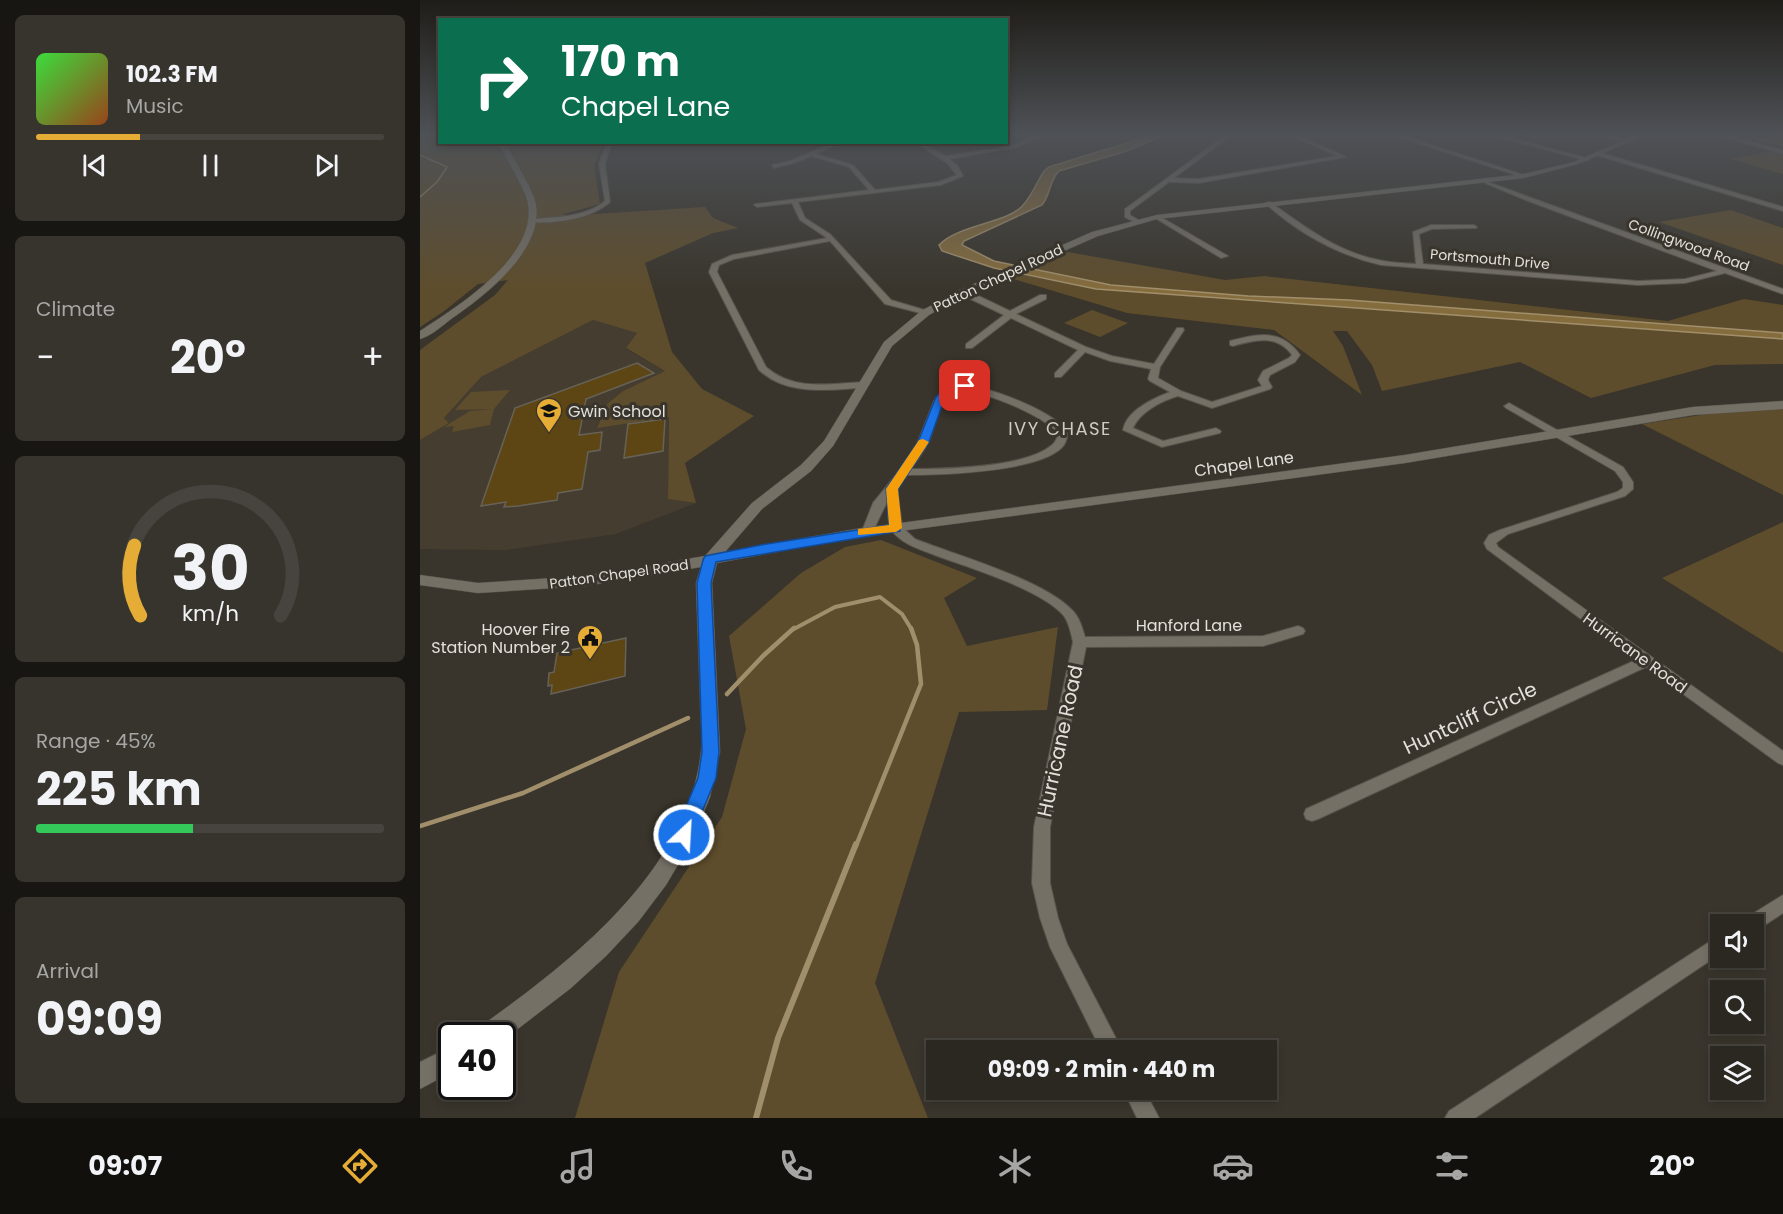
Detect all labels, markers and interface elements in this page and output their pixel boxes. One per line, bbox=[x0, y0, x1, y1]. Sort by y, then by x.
text: 170 m bbox=[561, 32, 680, 91]
icon: right bbox=[462, 42, 540, 120]
text: 102.3 FM bbox=[126, 59, 218, 90]
text: Chapel Lane bbox=[561, 88, 730, 125]
text: Music bbox=[126, 92, 184, 120]
icon: previous bbox=[78, 149, 111, 182]
icon: pause bbox=[194, 149, 227, 182]
icon: next bbox=[310, 149, 343, 182]
street label: Collingwood Road bbox=[1626, 214, 1752, 276]
street label: Patton Chapel Road bbox=[930, 239, 1066, 317]
street label: Portsmouth Drive bbox=[1429, 244, 1551, 274]
text: Climate bbox=[36, 295, 115, 323]
text: 20° bbox=[170, 326, 246, 389]
text: − bbox=[36, 334, 54, 381]
text: + bbox=[361, 334, 384, 381]
pin bbox=[939, 360, 990, 411]
icon: arrive bbox=[948, 369, 981, 402]
school or university icon: Gwin School bbox=[534, 396, 564, 434]
place label: Gwin School bbox=[568, 400, 666, 423]
district label: IVY CHASE bbox=[1008, 416, 1112, 441]
street label: Chapel Lane bbox=[1193, 446, 1295, 482]
text: 30 bbox=[171, 524, 249, 612]
street label: Patton Chapel Road bbox=[548, 554, 690, 594]
text: km/h bbox=[181, 598, 239, 629]
street label: Hurricane Road bbox=[1578, 607, 1692, 699]
street label: Hanford Lane bbox=[1136, 614, 1242, 637]
place label: Hoover Fire Station Number 2 bbox=[431, 618, 570, 659]
public building icon: Hoover Fire Station Number 2 bbox=[575, 623, 605, 661]
street label: Hurricane Road bbox=[1030, 662, 1090, 820]
street label: Huntcliff Circle bbox=[1399, 675, 1541, 761]
text: Range · 45% bbox=[36, 727, 156, 755]
text: 225 km bbox=[36, 758, 202, 821]
position arrow bbox=[652, 803, 716, 867]
map controls bbox=[1710, 914, 1764, 1100]
button: sound bbox=[1710, 914, 1764, 968]
text: Arrival bbox=[36, 957, 99, 985]
button: search bbox=[1710, 980, 1764, 1034]
text: 09:09 bbox=[36, 988, 163, 1051]
speed limit sign: 40 bbox=[438, 1022, 516, 1100]
button: layers bbox=[1710, 1046, 1764, 1100]
text: 09:09 · 2 min · 440 m bbox=[988, 1054, 1215, 1085]
icon: directions bbox=[339, 1145, 381, 1187]
icon: music bbox=[557, 1145, 599, 1187]
icon: phone bbox=[775, 1145, 817, 1187]
icon: climate bbox=[994, 1145, 1036, 1187]
icon: car bbox=[1212, 1145, 1254, 1187]
icon: filters bbox=[1431, 1145, 1473, 1187]
text: 09:07 bbox=[88, 1147, 162, 1184]
text: 20° bbox=[1649, 1147, 1695, 1184]

